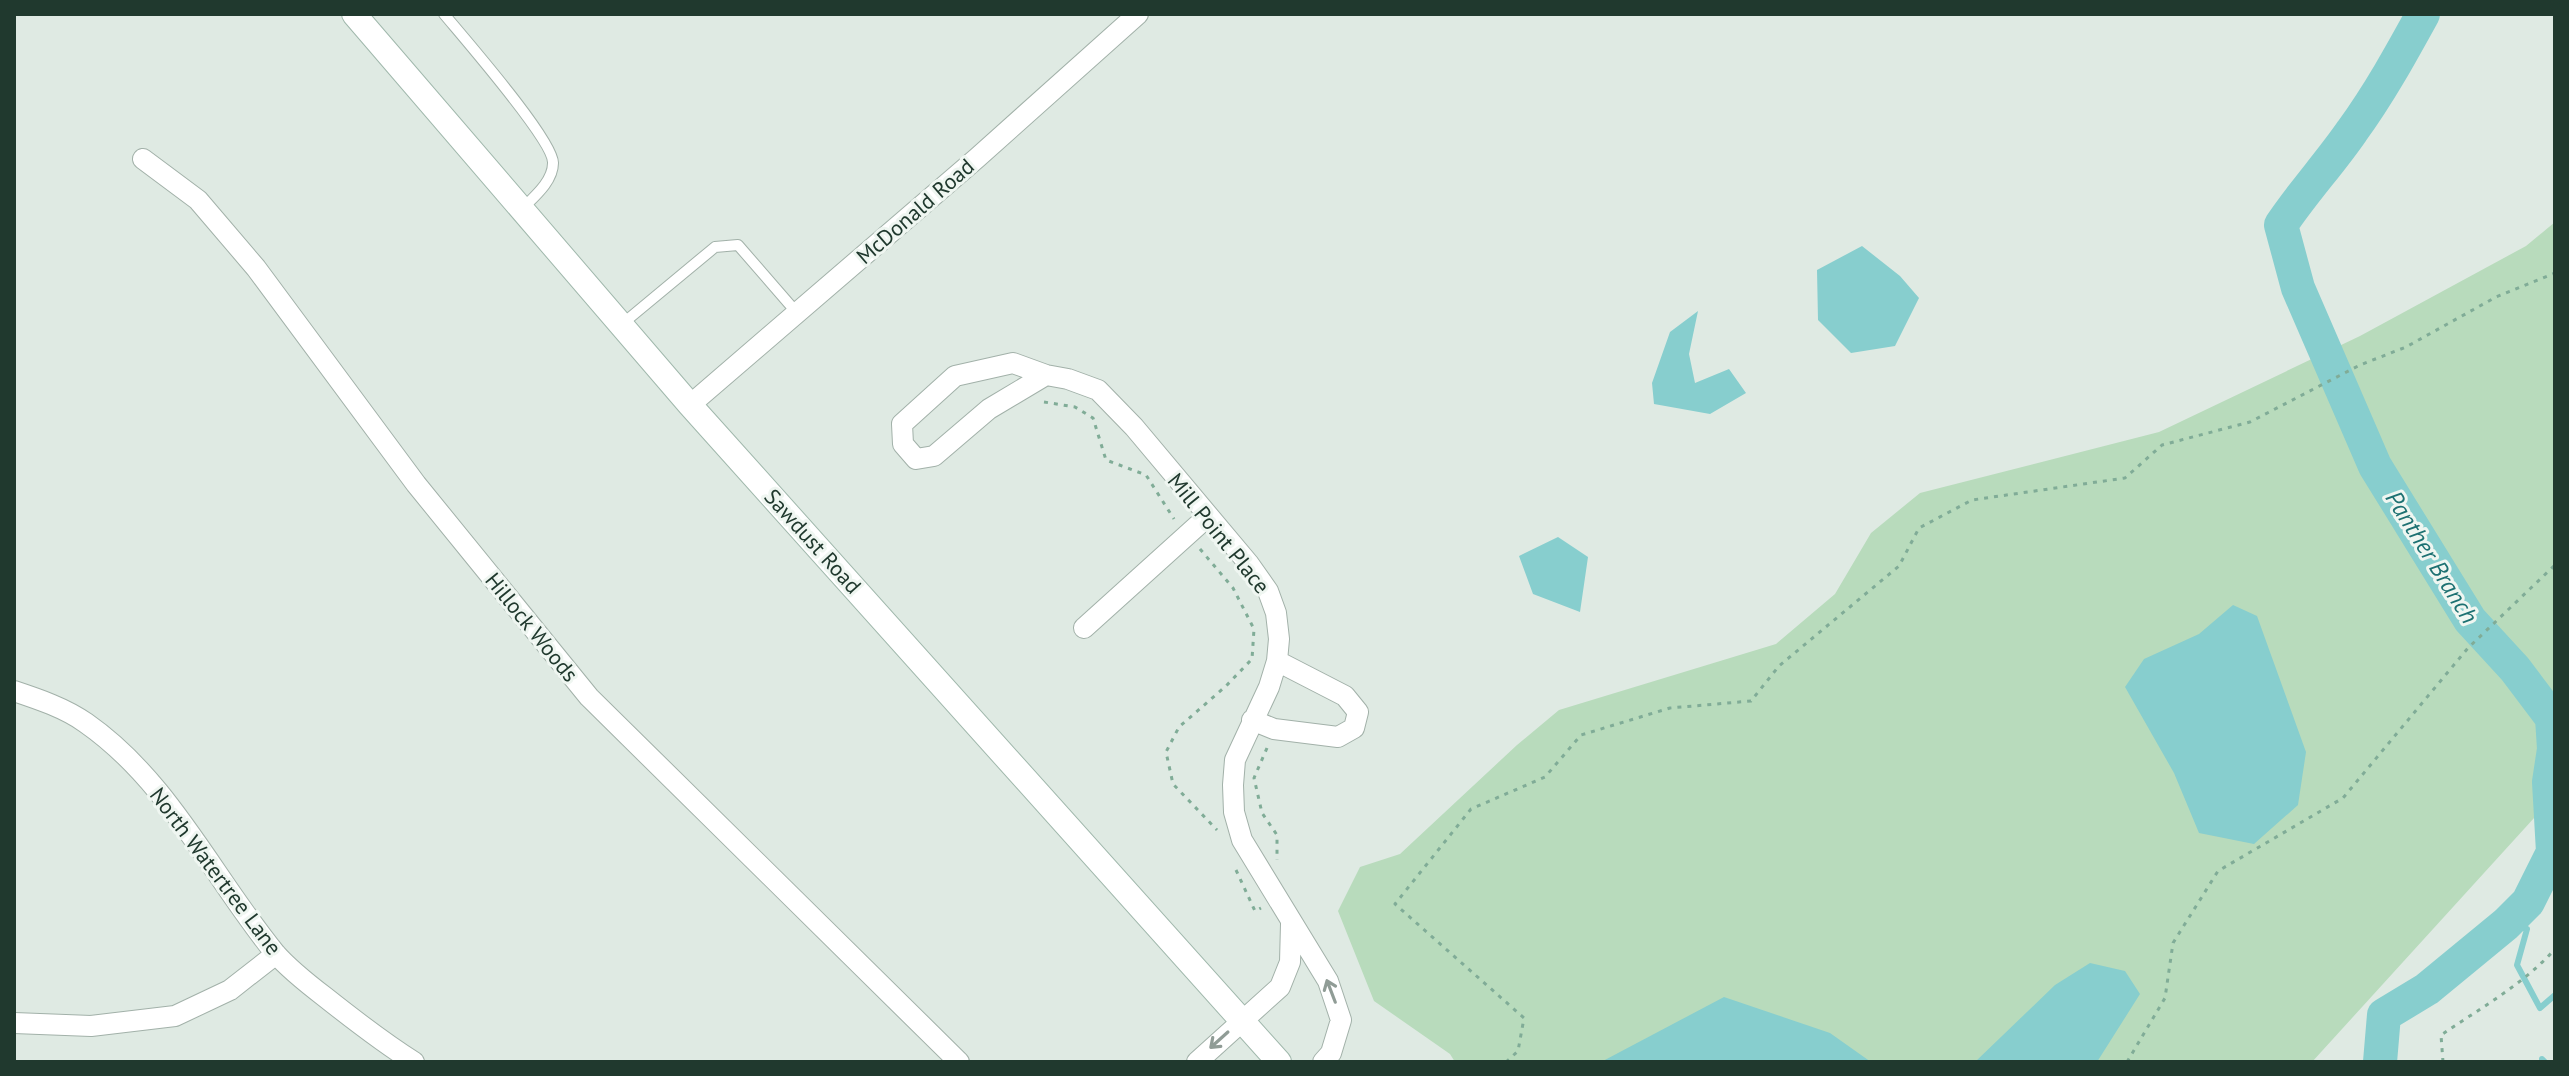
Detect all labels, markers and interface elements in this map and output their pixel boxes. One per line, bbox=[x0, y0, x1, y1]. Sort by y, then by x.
street label: McDonald Road bbox=[850, 152, 980, 270]
street label: Mill Point Place bbox=[1162, 467, 1276, 599]
street label: Sawdust Road bbox=[759, 483, 867, 599]
water label: Panther Branch bbox=[2379, 485, 2485, 629]
street label: Hillock Woods bbox=[479, 567, 585, 687]
street label: North Watertree Lane bbox=[144, 782, 288, 960]
one-way arrow bbox=[1323, 979, 1337, 1004]
one-way arrow bbox=[1210, 1031, 1230, 1049]

